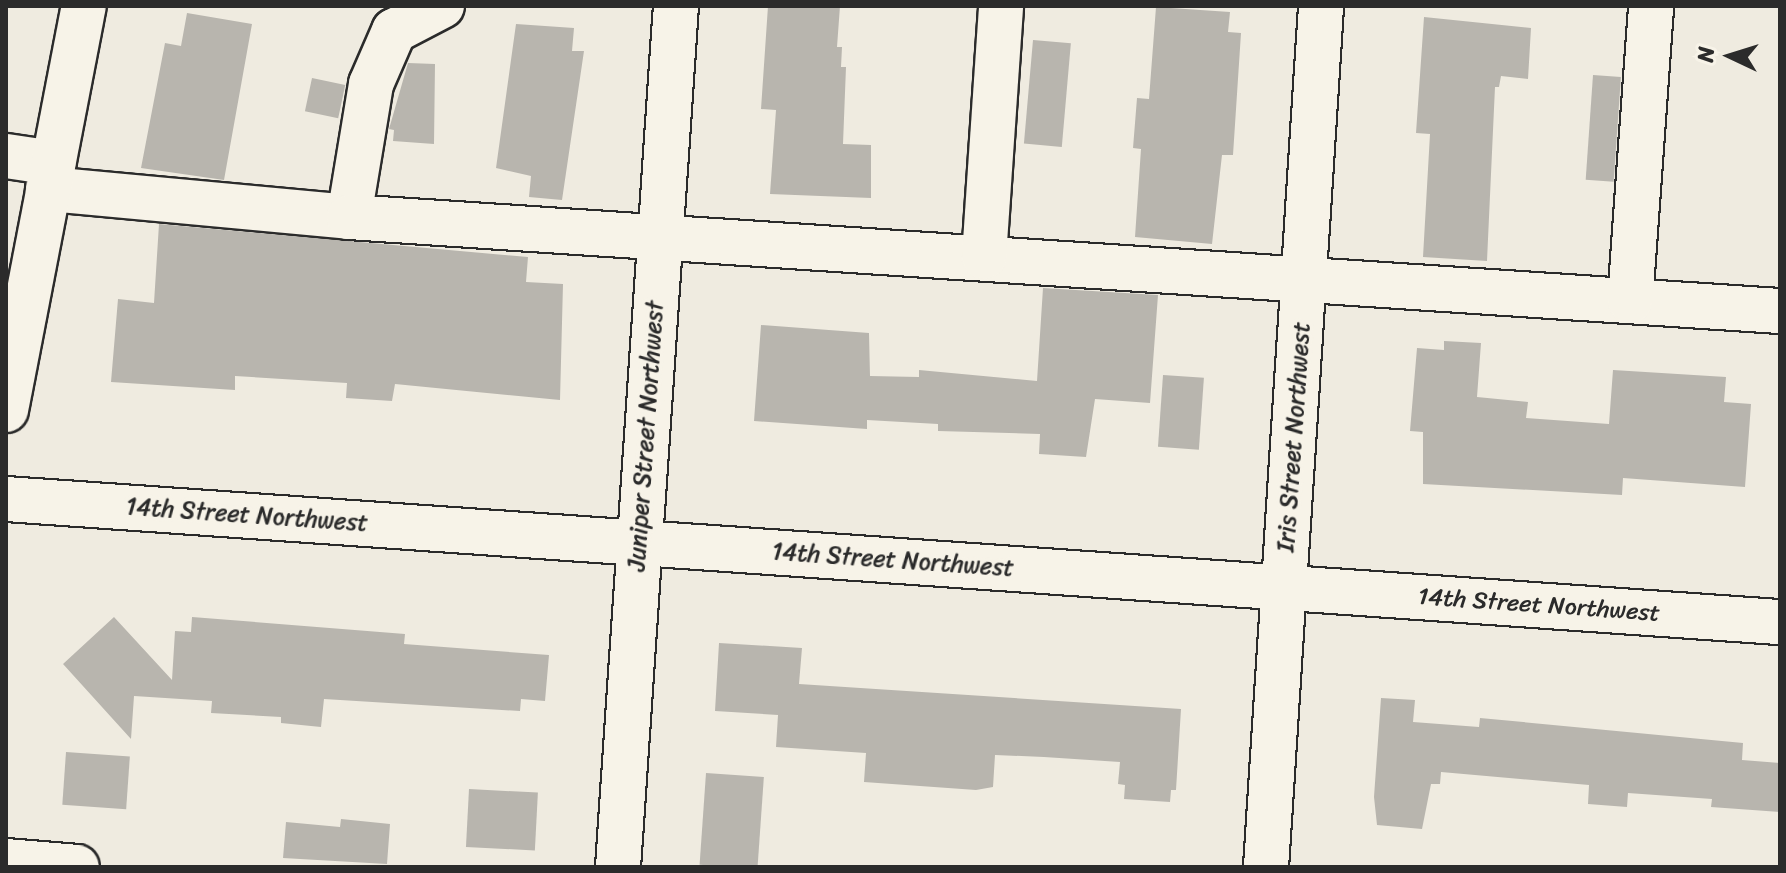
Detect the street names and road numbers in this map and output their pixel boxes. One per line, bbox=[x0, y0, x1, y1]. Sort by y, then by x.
street label: Juniper Street Northwest bbox=[622, 300, 670, 572]
street label: Iris Street Northwest bbox=[1272, 321, 1316, 553]
street label: 14th Street Northwest bbox=[125, 492, 369, 538]
street label: 14th Street Northwest bbox=[771, 537, 1015, 583]
street label: 14th Street Northwest bbox=[1417, 582, 1661, 628]

